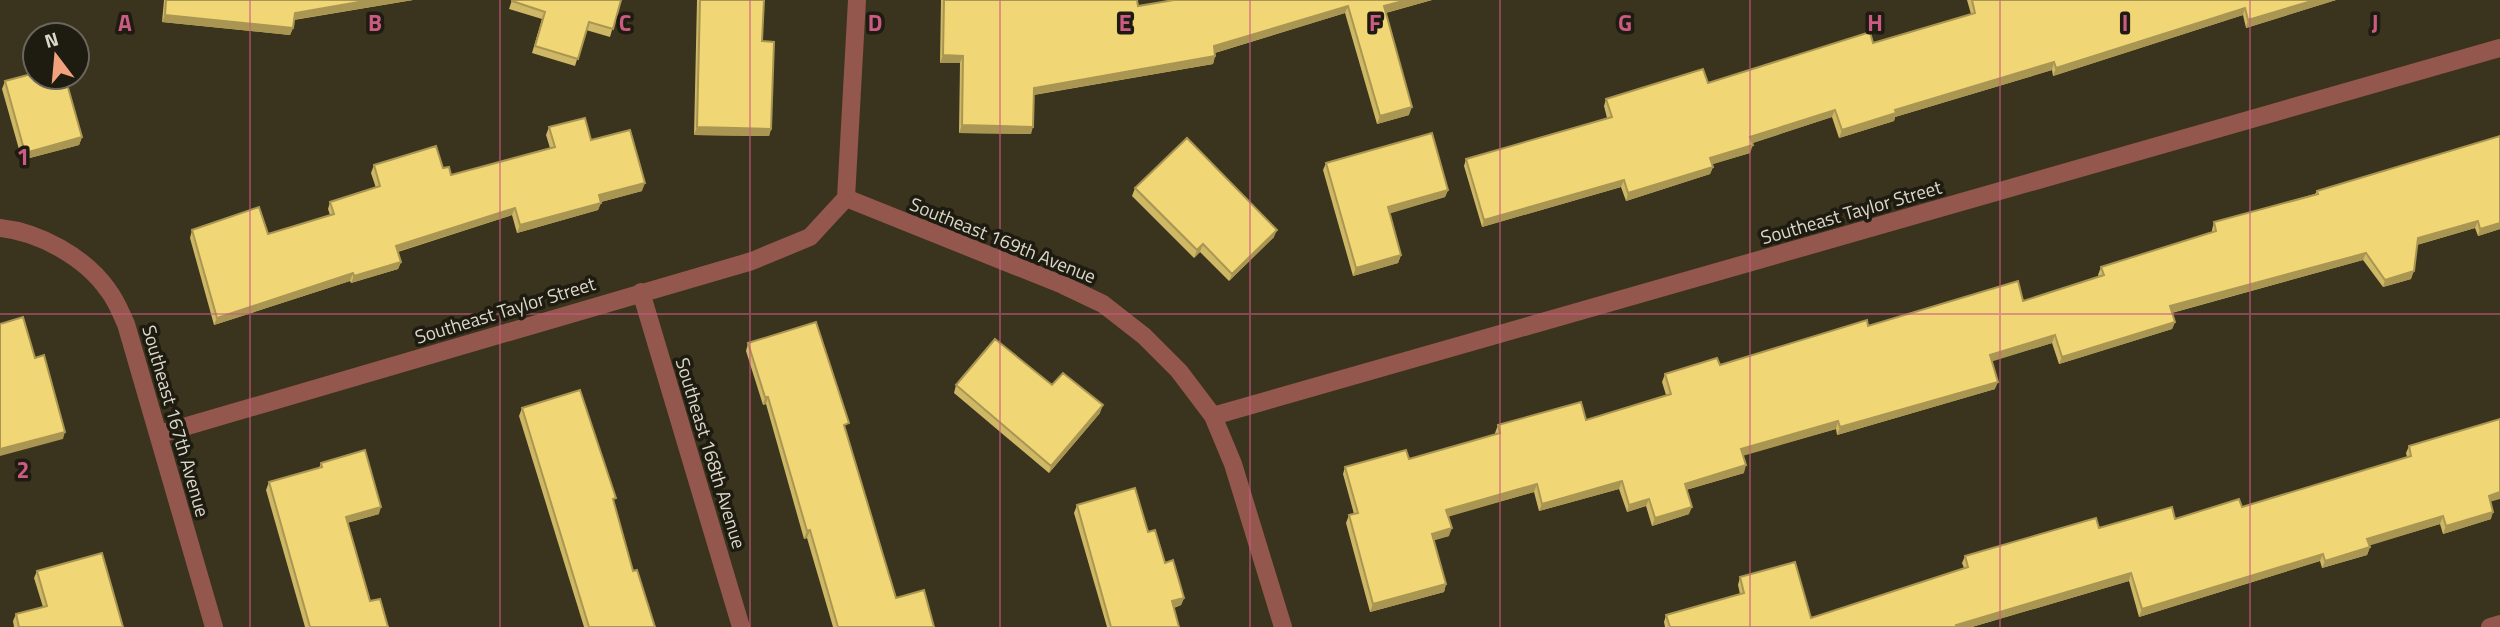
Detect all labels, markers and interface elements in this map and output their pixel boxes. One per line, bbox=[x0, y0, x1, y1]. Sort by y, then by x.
text: A bbox=[118, 5, 132, 40]
text: B bbox=[368, 5, 382, 40]
text: C bbox=[619, 5, 631, 40]
text: D bbox=[868, 5, 882, 40]
text: E bbox=[1119, 5, 1131, 40]
text: F bbox=[1369, 5, 1381, 40]
text: G bbox=[1618, 5, 1632, 40]
text: H bbox=[1867, 5, 1883, 40]
text: I bbox=[2122, 5, 2128, 40]
text: J bbox=[2372, 5, 2378, 40]
north arrow bbox=[21, 21, 91, 91]
text: N bbox=[41, 23, 62, 55]
text: 1 bbox=[17, 139, 29, 174]
street label: Southeast Taylor Street bbox=[1757, 172, 1945, 251]
street label: Southeast 169th Avenue bbox=[906, 189, 1101, 290]
street label: Southeast Taylor Street bbox=[411, 268, 599, 351]
street label: Southeast 167th Avenue bbox=[135, 321, 218, 520]
street label: Southeast 168th Avenue bbox=[669, 354, 754, 552]
text: 2 bbox=[17, 452, 29, 487]

